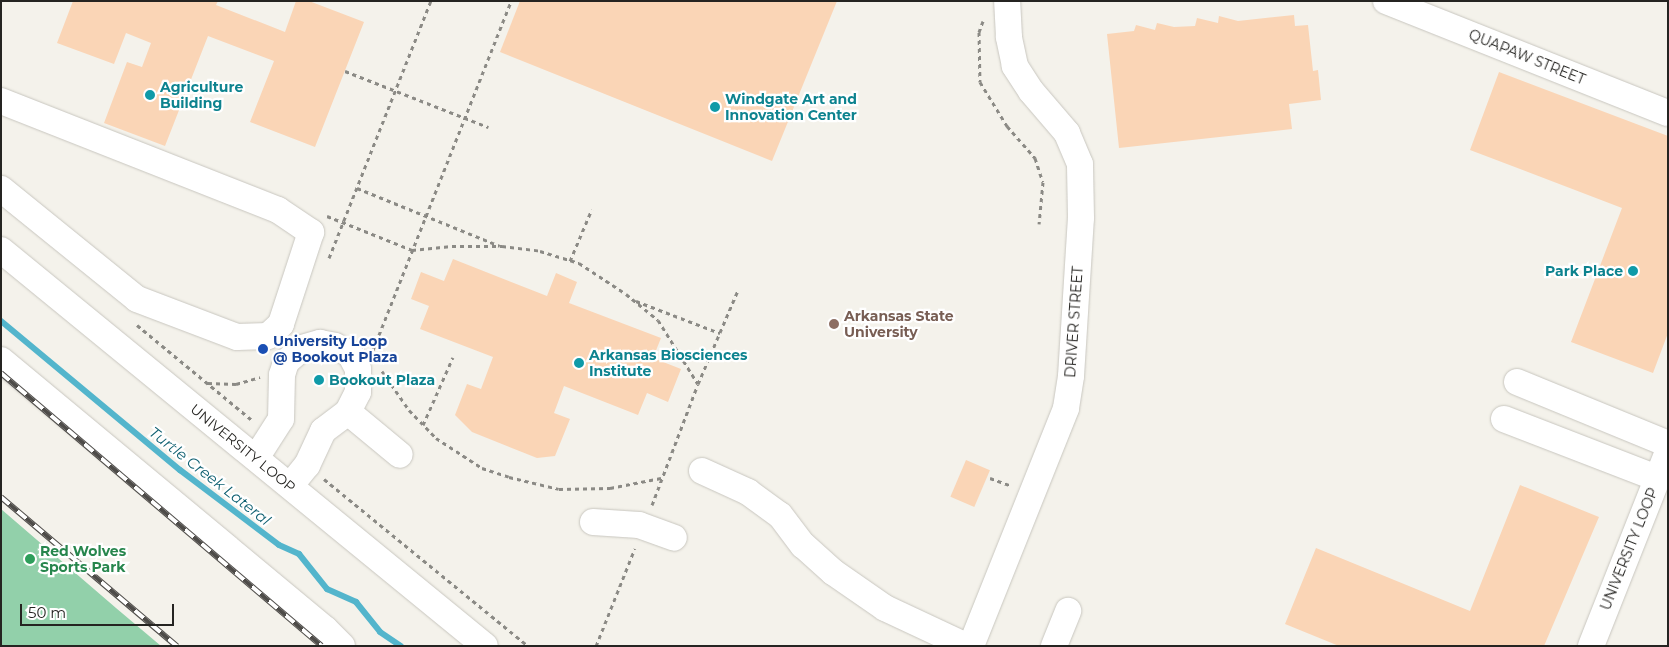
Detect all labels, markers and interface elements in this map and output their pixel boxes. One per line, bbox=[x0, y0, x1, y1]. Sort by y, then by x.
street label: QUAPAW STREET bbox=[1466, 26, 1588, 88]
place label: Agriculture Building bbox=[160, 79, 243, 111]
marker: Agriculture Building bbox=[144, 89, 156, 101]
place label: Windgate Art and Innovation Center bbox=[725, 91, 857, 124]
marker: Windgate Art and Innovation Center bbox=[709, 101, 721, 113]
place label: Park Place bbox=[1545, 263, 1623, 279]
marker: Park Place bbox=[1627, 265, 1639, 277]
street label: DRIVER STREET bbox=[1062, 266, 1086, 378]
place label: Arkansas State University bbox=[844, 308, 954, 341]
marker: Arkansas State University bbox=[828, 318, 840, 330]
place label: University Loop @ Bookout Plaza bbox=[273, 333, 398, 366]
marker: University Loop @ Bookout Plaza bbox=[257, 343, 269, 355]
place label: Arkansas Biosciences Institute bbox=[589, 347, 747, 380]
marker: Arkansas Biosciences Institute bbox=[573, 357, 585, 369]
place label: Bookout Plaza bbox=[329, 372, 435, 388]
marker: Bookout Plaza bbox=[313, 374, 325, 386]
street label: UNIVERSITY LOOP bbox=[187, 400, 299, 496]
water label: Turtle Creek Lateral bbox=[146, 423, 274, 529]
street label: UNIVERSITY LOOP bbox=[1597, 485, 1661, 613]
place label: Red Wolves Sports Park bbox=[40, 543, 126, 576]
marker: Red Wolves Sports Park bbox=[24, 553, 36, 565]
scale bar bbox=[22, 594, 176, 626]
text: 50 m bbox=[28, 603, 66, 622]

